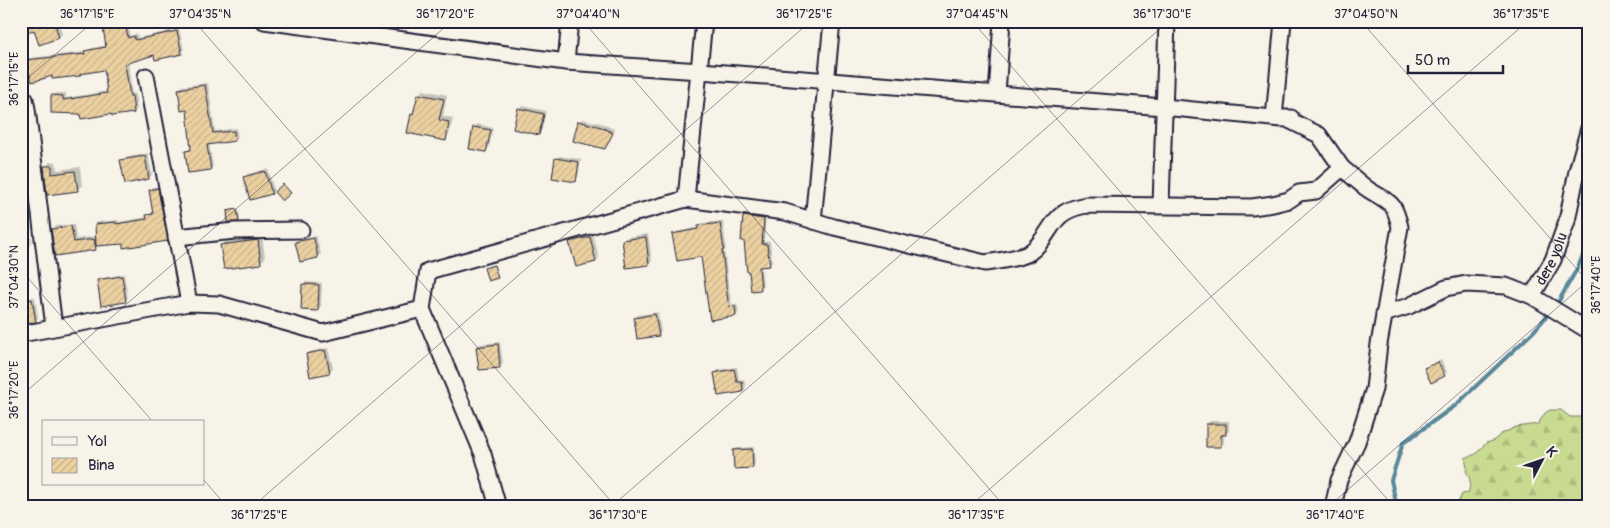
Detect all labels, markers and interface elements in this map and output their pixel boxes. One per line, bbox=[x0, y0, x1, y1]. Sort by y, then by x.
text: 36°17'15"E bbox=[60, 7, 114, 22]
text: 37°04'35"N bbox=[169, 7, 231, 22]
text: 36°17'20"E bbox=[416, 7, 474, 22]
text: 37°04'40"N bbox=[556, 7, 620, 22]
text: 36°17'25"E bbox=[776, 7, 832, 22]
text: 37°04'45"N bbox=[946, 7, 1008, 22]
text: 36°17'30"E bbox=[1133, 7, 1191, 22]
text: 37°04'50"N bbox=[1334, 7, 1398, 22]
text: 36°17'35"E bbox=[1493, 7, 1549, 22]
scale bar bbox=[1408, 42, 1502, 74]
text: 50 m bbox=[1415, 51, 1450, 70]
text: 36°17'15"E bbox=[7, 52, 22, 106]
street label: dere yolu bbox=[1531, 230, 1572, 289]
text: 37°04'30"N bbox=[7, 245, 22, 309]
text: 36°17'40"E bbox=[1589, 256, 1604, 314]
text: 36°17'20"E bbox=[7, 361, 22, 419]
legend bbox=[42, 420, 205, 486]
text: Yol bbox=[87, 432, 107, 451]
north arrow bbox=[1518, 436, 1568, 486]
text: K bbox=[1542, 443, 1561, 461]
text: Bina bbox=[88, 456, 115, 475]
text: 36°17'25"E bbox=[231, 508, 287, 523]
text: 36°17'30"E bbox=[589, 508, 647, 523]
text: 36°17'35"E bbox=[948, 508, 1004, 523]
text: 36°17'40"E bbox=[1306, 508, 1364, 523]

